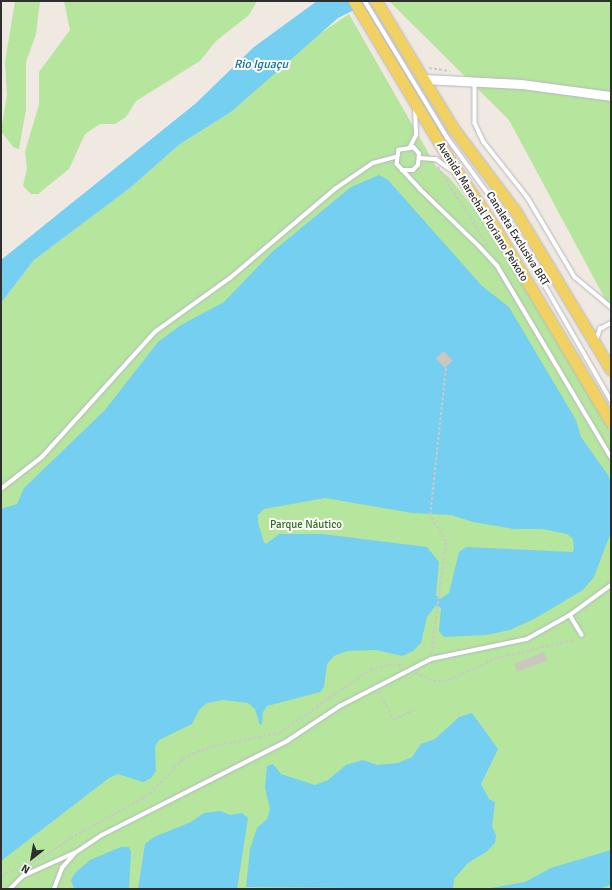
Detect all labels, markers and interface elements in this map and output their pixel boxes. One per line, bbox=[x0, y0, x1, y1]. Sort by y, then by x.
water label: Rio Iguaçu bbox=[234, 58, 288, 72]
street label: Avenida Marechal Floriano Peixoto bbox=[434, 140, 530, 284]
street label: Canaleta Exclusiva BRT bbox=[483, 189, 551, 289]
park label: Parque Náutico bbox=[270, 518, 342, 532]
north arrow bbox=[12, 838, 52, 878]
text: N bbox=[19, 861, 32, 876]

